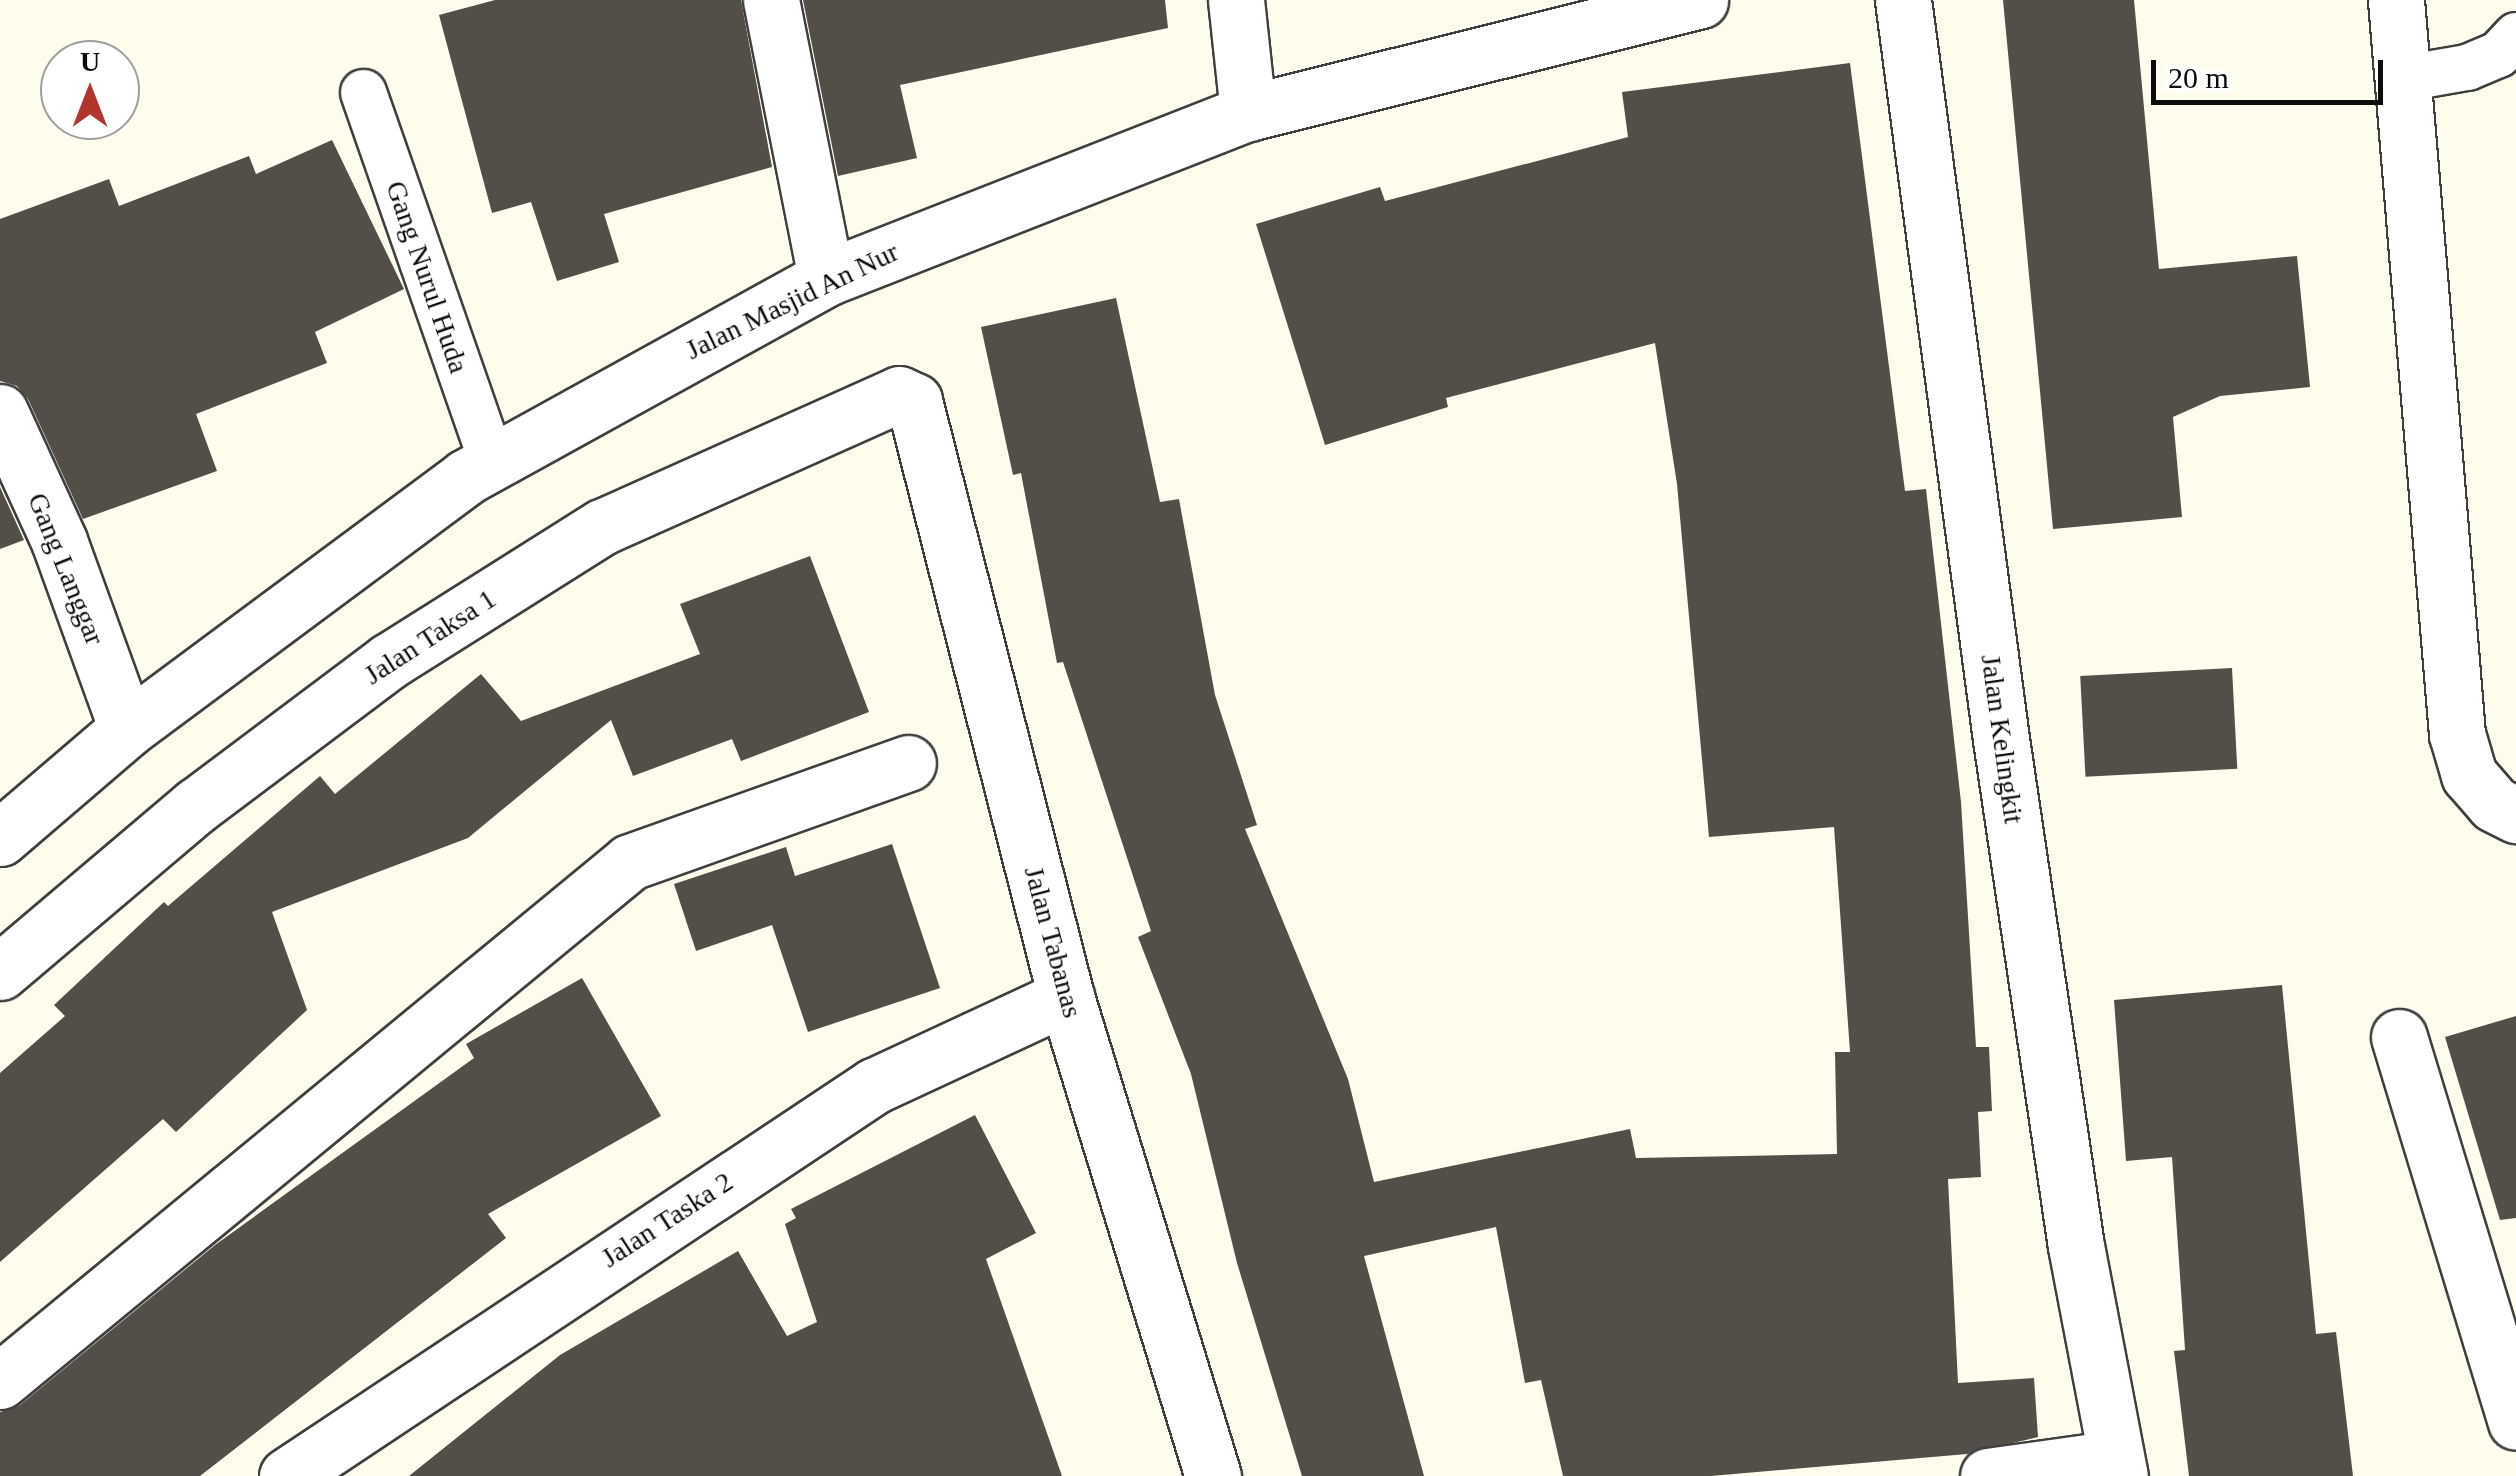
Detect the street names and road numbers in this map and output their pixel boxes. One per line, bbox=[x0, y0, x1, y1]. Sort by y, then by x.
street label: Gang Nurul Huda bbox=[378, 177, 476, 377]
street label: Jalan Masjid An Nur bbox=[679, 235, 905, 367]
street label: Gang Langgar bbox=[20, 488, 112, 650]
street label: Jalan Taksa 1 bbox=[358, 582, 502, 692]
street label: Jalan Kelingkit bbox=[1974, 652, 2030, 826]
street label: Jalan Tabanas bbox=[1017, 862, 1089, 1022]
street label: Jalan Taska 2 bbox=[595, 1165, 739, 1275]

